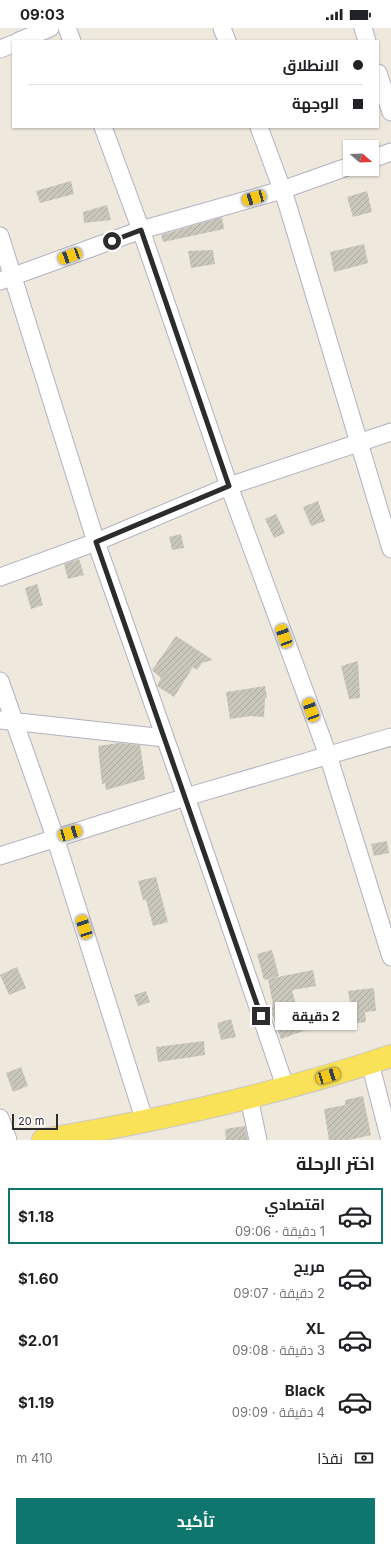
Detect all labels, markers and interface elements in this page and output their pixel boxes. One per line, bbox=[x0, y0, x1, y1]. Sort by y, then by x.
text: 09:03 bbox=[20, 5, 65, 24]
text: الانطلاق bbox=[283, 56, 339, 75]
text: الوجهة bbox=[292, 94, 339, 113]
north arrow bbox=[343, 140, 379, 176]
map controls bbox=[343, 140, 379, 176]
car bbox=[241, 189, 267, 207]
route start bbox=[103, 232, 121, 250]
car bbox=[57, 246, 83, 266]
car bbox=[274, 623, 294, 649]
car bbox=[301, 697, 321, 723]
car bbox=[57, 824, 83, 842]
car bbox=[75, 914, 93, 940]
callout: 2 دقيقة bbox=[275, 1002, 357, 1030]
route end bbox=[252, 1007, 270, 1025]
text: 2 دقيقة bbox=[292, 1008, 340, 1024]
car bbox=[315, 1067, 341, 1085]
scale bar bbox=[12, 1112, 58, 1131]
text: 20 m bbox=[18, 1114, 44, 1128]
text: اختر الرحلة bbox=[296, 1153, 375, 1174]
text: اقتصادي bbox=[265, 1195, 325, 1214]
icon: car bbox=[337, 1198, 373, 1234]
text: $1.18 bbox=[18, 1207, 54, 1226]
text: 1 دقيقة · 09:06 bbox=[235, 1223, 325, 1239]
text: مريح bbox=[293, 1257, 325, 1276]
icon: car bbox=[337, 1260, 373, 1296]
text: $1.60 bbox=[18, 1269, 59, 1288]
text: 2 دقيقة · 09:07 bbox=[233, 1285, 325, 1301]
text: XL bbox=[305, 1319, 325, 1338]
icon: car bbox=[337, 1322, 373, 1358]
text: $2.01 bbox=[18, 1331, 58, 1350]
text: 3 دقيقة · 09:08 bbox=[232, 1342, 325, 1358]
text: Black bbox=[285, 1381, 325, 1400]
icon: car bbox=[337, 1384, 373, 1420]
text: $1.19 bbox=[18, 1393, 54, 1412]
text: 4 دقيقة · 09:09 bbox=[232, 1404, 325, 1420]
icon: cash bbox=[353, 1447, 375, 1469]
text: نقدًا bbox=[317, 1449, 343, 1468]
text: 410 m bbox=[16, 1450, 53, 1466]
button: تأكيد bbox=[16, 1498, 375, 1544]

